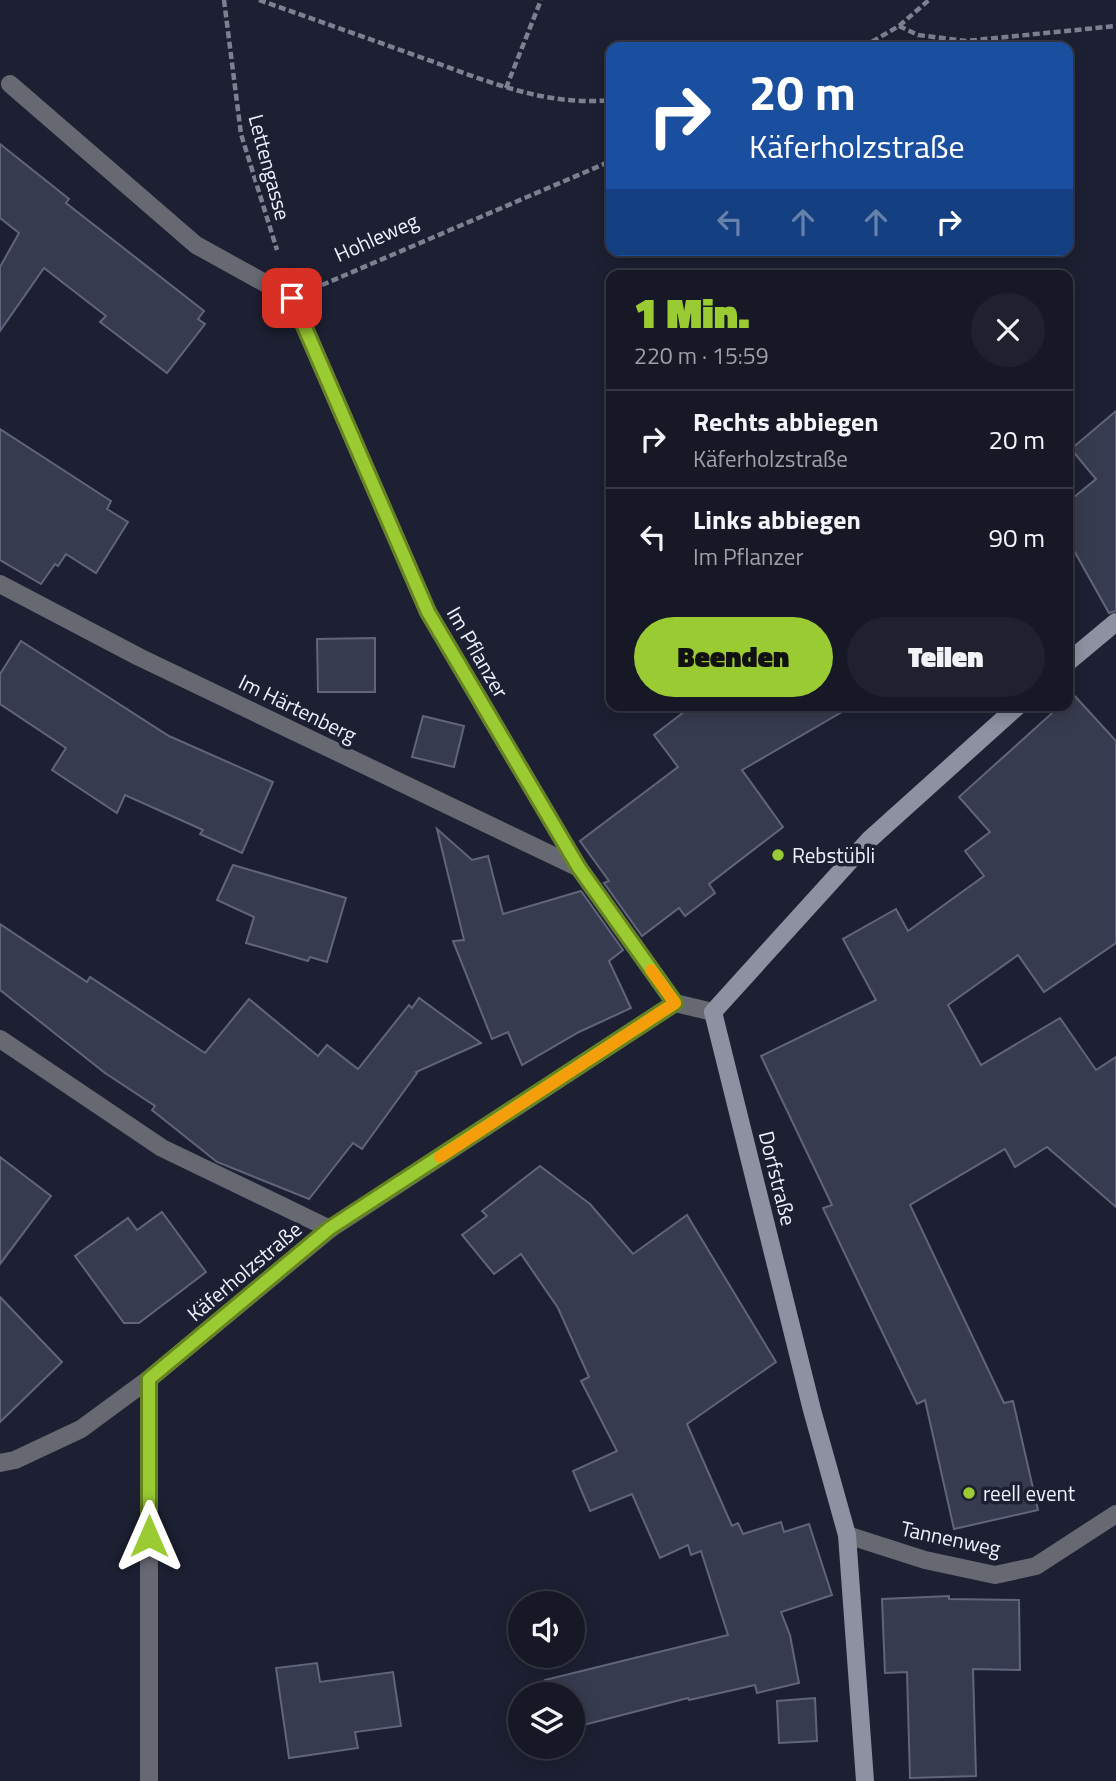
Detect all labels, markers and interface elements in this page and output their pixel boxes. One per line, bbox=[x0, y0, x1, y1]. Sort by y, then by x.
text: 20 m bbox=[749, 54, 856, 129]
icon: right bbox=[634, 70, 725, 161]
street label: Lettengasse bbox=[240, 110, 300, 224]
text: Käferholzstraße bbox=[749, 122, 965, 170]
icon: left bbox=[711, 203, 749, 241]
icon: ahead bbox=[784, 203, 822, 241]
icon: ahead bbox=[857, 203, 895, 241]
icon: right bbox=[930, 203, 968, 241]
street label: Hohleweg bbox=[329, 204, 423, 270]
pin bbox=[262, 268, 322, 328]
icon: arrive bbox=[273, 279, 311, 317]
text: 1 Min. bbox=[634, 280, 750, 344]
button: close bbox=[971, 293, 1045, 367]
text: 220 m · 15:59 bbox=[634, 338, 769, 373]
text: Rechts abbiegen bbox=[693, 402, 879, 441]
icon: right bbox=[634, 420, 672, 458]
text: 20 m bbox=[988, 420, 1045, 459]
text: Käferholzstraße bbox=[693, 441, 848, 476]
text: Links abbiegen bbox=[693, 500, 861, 539]
icon: left bbox=[634, 518, 672, 556]
text: 90 m bbox=[988, 518, 1045, 557]
text: Im Pflanzer bbox=[693, 539, 803, 574]
street label: Im Pflanzer bbox=[439, 600, 517, 704]
button: Beenden bbox=[634, 617, 833, 697]
button: Teilen bbox=[847, 617, 1045, 697]
street label: Im Härtenberg bbox=[233, 666, 363, 751]
place label: Rebstübli bbox=[792, 839, 875, 871]
marker: Rebstübli bbox=[770, 847, 786, 863]
street label: Dorfstraße bbox=[751, 1127, 805, 1229]
street label: Käferholzstraße bbox=[180, 1213, 308, 1329]
place label: reell event bbox=[983, 1477, 1076, 1509]
marker: reell event bbox=[961, 1485, 977, 1501]
position arrow bbox=[112, 1499, 186, 1573]
street label: Tannenweg bbox=[898, 1512, 1004, 1564]
map controls bbox=[508, 1591, 585, 1759]
button: sound bbox=[508, 1591, 585, 1668]
button: layers bbox=[508, 1682, 585, 1759]

